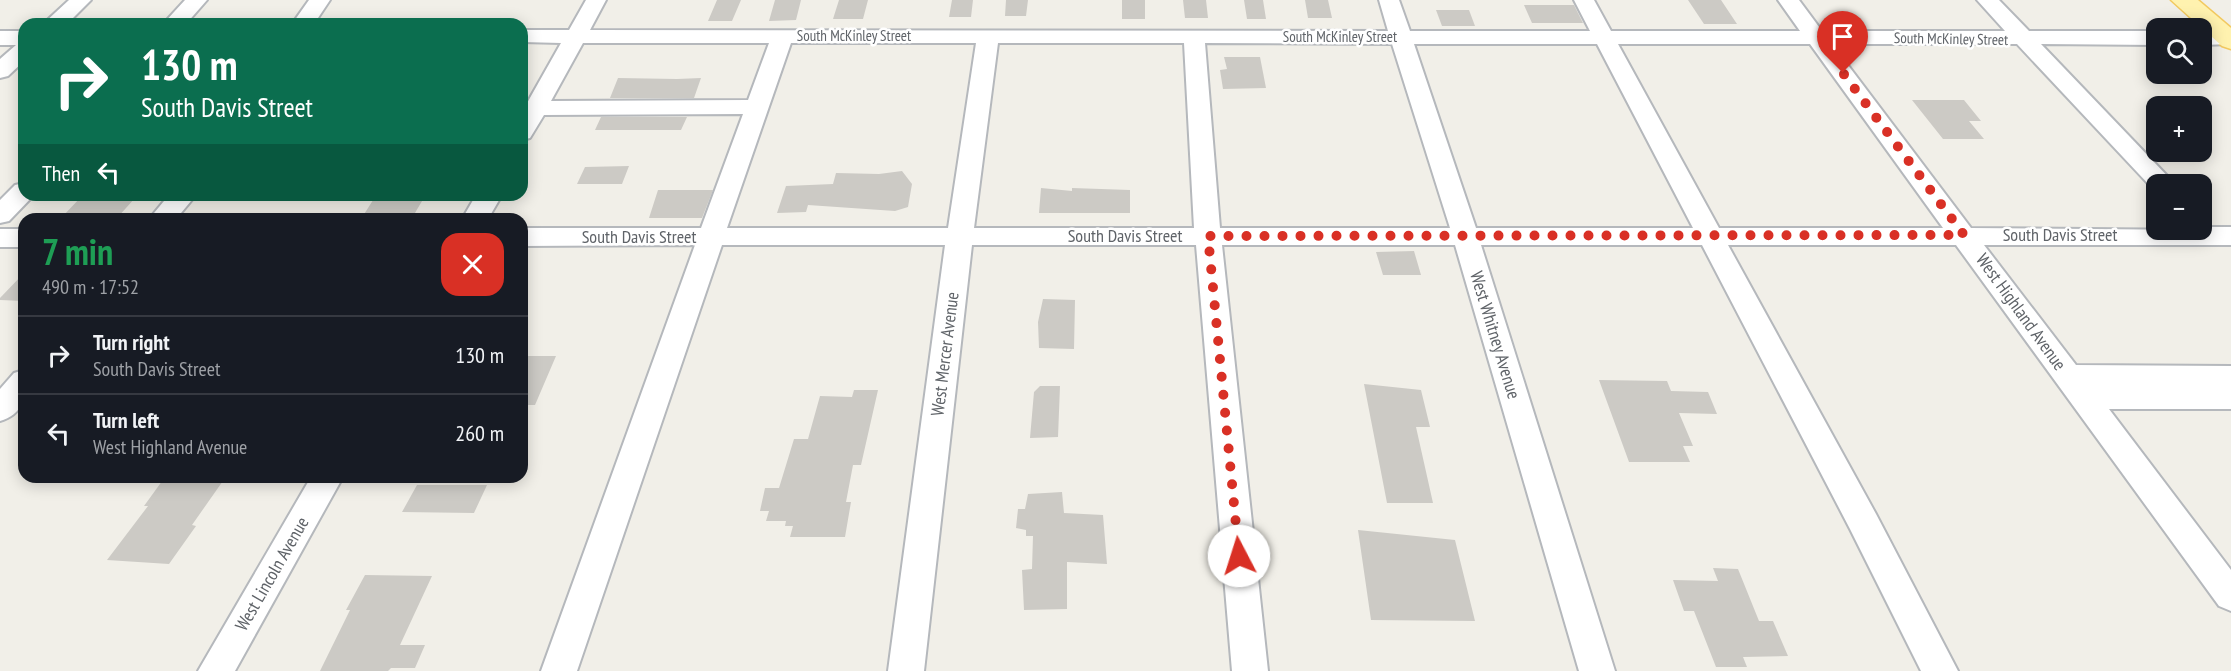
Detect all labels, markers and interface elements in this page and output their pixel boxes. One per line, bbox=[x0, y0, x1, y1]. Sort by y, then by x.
pin bbox=[1817, 11, 1868, 73]
map controls bbox=[2146, 18, 2212, 240]
button: search bbox=[2146, 18, 2212, 84]
icon: arrive bbox=[1826, 20, 1859, 53]
street label: South McKinley Street bbox=[797, 26, 911, 45]
street label: South McKinley Street bbox=[1283, 27, 1397, 46]
street label: South McKinley Street bbox=[1894, 28, 2008, 49]
text: 130 m bbox=[141, 37, 238, 92]
icon: right bbox=[42, 42, 120, 120]
text: South Davis Street bbox=[141, 90, 313, 124]
button: + bbox=[2146, 96, 2212, 162]
icon: left bbox=[92, 156, 125, 189]
text: Then bbox=[42, 159, 80, 187]
button: − bbox=[2146, 174, 2212, 240]
street label: South Davis Street bbox=[2003, 223, 2117, 246]
street label: South Davis Street bbox=[1068, 224, 1182, 247]
street label: South Davis Street bbox=[582, 225, 696, 248]
text: 7 min bbox=[42, 228, 113, 275]
button: close bbox=[441, 233, 504, 296]
street label: West Highland Avenue bbox=[1971, 249, 2072, 375]
street label: West Whitney Avenue bbox=[1465, 268, 1526, 402]
text: 490 m · 17:52 bbox=[42, 274, 139, 300]
street label: West Mercer Avenue bbox=[925, 291, 964, 417]
text: Turn right bbox=[93, 328, 170, 356]
icon: right bbox=[42, 339, 75, 372]
text: 130 m bbox=[455, 341, 504, 369]
text: South Davis Street bbox=[93, 356, 220, 382]
text: Turn left bbox=[93, 406, 159, 434]
icon: left bbox=[42, 417, 75, 450]
text: 260 m bbox=[455, 419, 504, 447]
text: West Highland Avenue bbox=[93, 434, 247, 460]
street label: West Lincoln Avenue bbox=[230, 513, 313, 635]
position arrow bbox=[1207, 524, 1271, 588]

